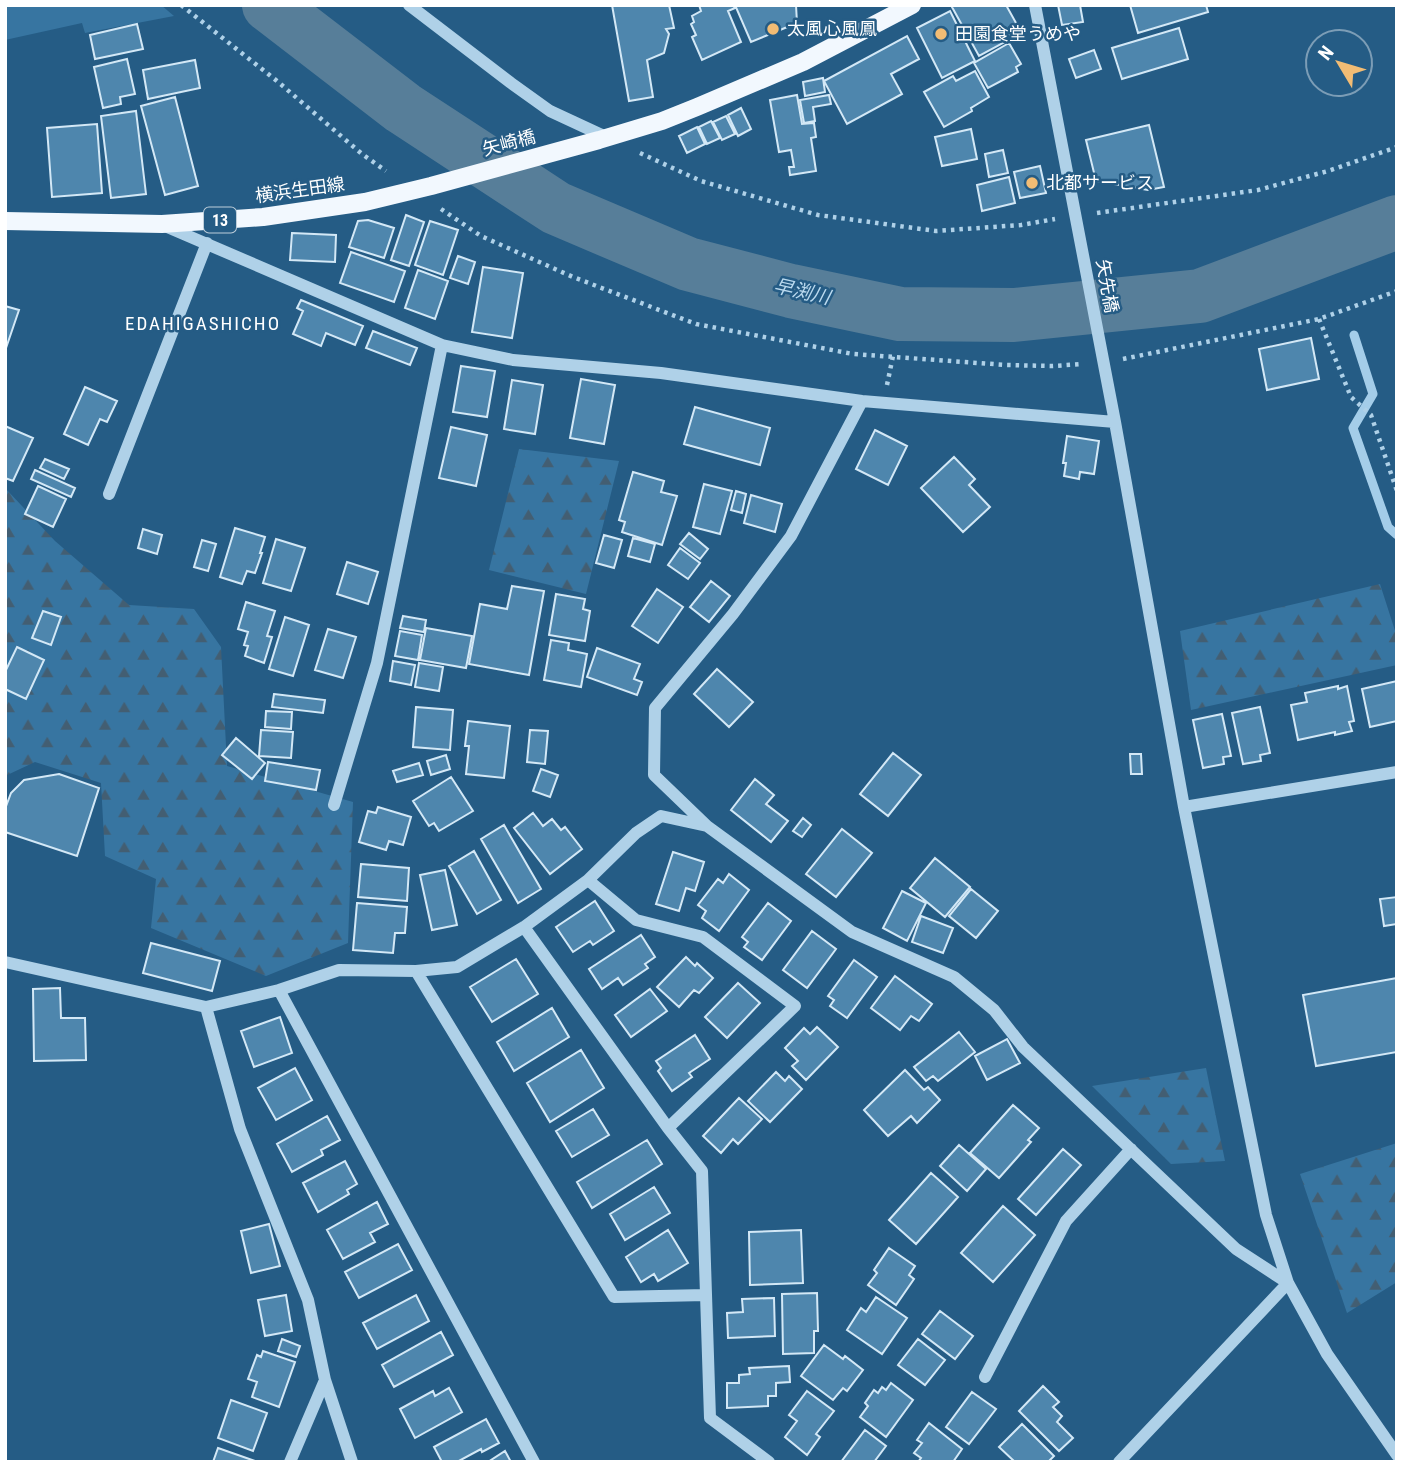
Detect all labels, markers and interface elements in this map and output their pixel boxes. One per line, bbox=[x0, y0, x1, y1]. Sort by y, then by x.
place label: 太風心風鳳 bbox=[787, 18, 877, 39]
marker: 太風心風鳳 bbox=[765, 21, 781, 37]
place label: 田園食堂うめや bbox=[955, 23, 1081, 44]
marker: 田園食堂うめや bbox=[933, 26, 949, 42]
north arrow bbox=[1304, 28, 1374, 98]
text: N bbox=[1313, 41, 1339, 65]
street label: 矢崎橋 bbox=[480, 125, 538, 160]
place label: 北都サービス bbox=[1046, 172, 1154, 193]
street label: 横浜生田線 bbox=[254, 173, 346, 206]
marker: 北都サービス bbox=[1024, 175, 1040, 191]
road number: 13 bbox=[204, 208, 236, 232]
street label: 矢先橋 bbox=[1092, 258, 1123, 314]
water label: 早渕川 bbox=[772, 274, 834, 310]
district label: EDAHIGASHICHO bbox=[125, 312, 281, 335]

